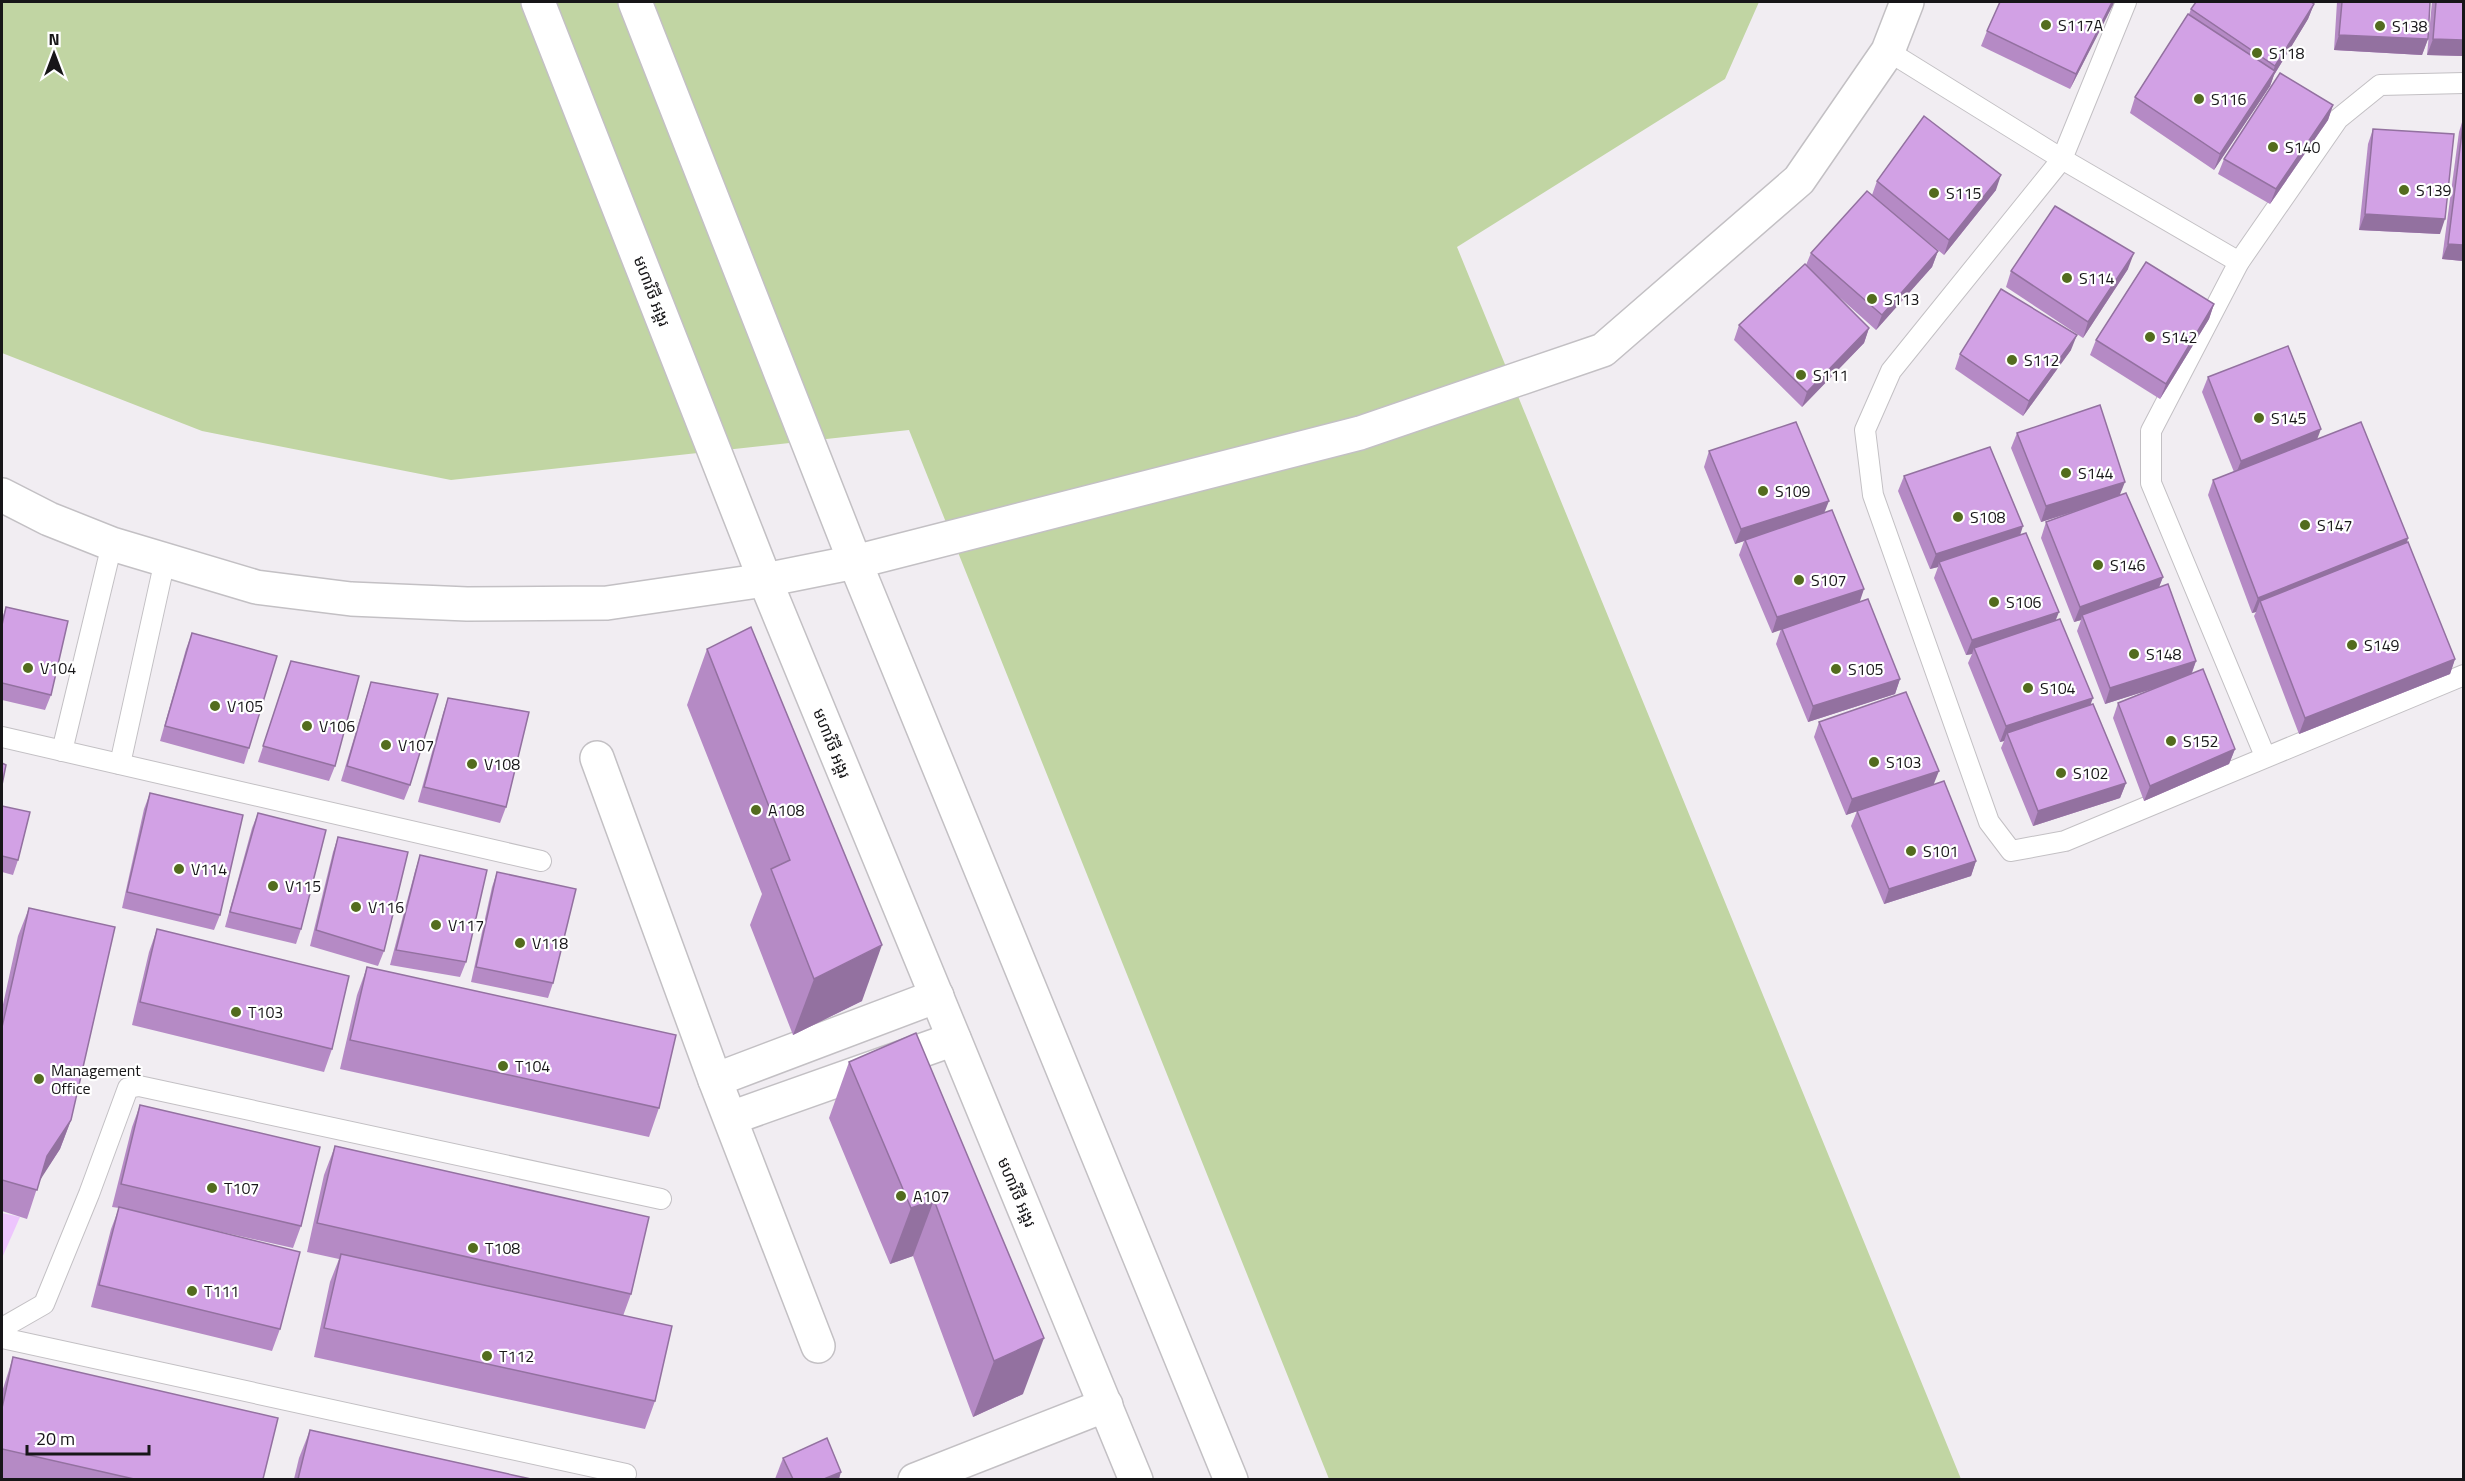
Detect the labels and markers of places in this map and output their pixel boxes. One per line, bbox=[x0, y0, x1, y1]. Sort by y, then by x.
place label: S117A bbox=[2058, 13, 2104, 37]
place label: S138 bbox=[2392, 14, 2428, 38]
marker: S117A bbox=[2039, 18, 2053, 32]
marker: S138 bbox=[2373, 19, 2387, 33]
place label: S118 bbox=[2269, 41, 2305, 65]
marker: S118 bbox=[2250, 46, 2264, 60]
place label: S116 bbox=[2211, 87, 2247, 111]
marker: S116 bbox=[2192, 92, 2206, 106]
place label: S140 bbox=[2285, 135, 2321, 159]
marker: S140 bbox=[2266, 140, 2280, 154]
place label: S139 bbox=[2416, 178, 2452, 202]
place label: S115 bbox=[1946, 181, 1982, 205]
marker: S139 bbox=[2397, 183, 2411, 197]
marker: S115 bbox=[1927, 186, 1941, 200]
place label: S114 bbox=[2079, 266, 2115, 290]
marker: S114 bbox=[2060, 271, 2074, 285]
place label: S113 bbox=[1884, 287, 1920, 311]
marker: S113 bbox=[1865, 292, 1879, 306]
place label: S142 bbox=[2162, 325, 2198, 349]
marker: S142 bbox=[2143, 330, 2157, 344]
place label: S112 bbox=[2024, 348, 2060, 372]
marker: S112 bbox=[2005, 353, 2019, 367]
place label: S111 bbox=[1813, 363, 1849, 387]
marker: S111 bbox=[1794, 368, 1808, 382]
place label: S145 bbox=[2271, 406, 2307, 430]
marker: S145 bbox=[2252, 411, 2266, 425]
place label: S144 bbox=[2078, 461, 2114, 485]
marker: S144 bbox=[2059, 466, 2073, 480]
place label: S109 bbox=[1775, 479, 1811, 503]
marker: S109 bbox=[1756, 484, 1770, 498]
place label: S108 bbox=[1970, 505, 2006, 529]
marker: S108 bbox=[1951, 510, 1965, 524]
place label: S147 bbox=[2317, 513, 2353, 537]
marker: S147 bbox=[2298, 518, 2312, 532]
place label: S146 bbox=[2110, 553, 2146, 577]
marker: S146 bbox=[2091, 558, 2105, 572]
place label: S107 bbox=[1811, 568, 1847, 592]
marker: S107 bbox=[1792, 573, 1806, 587]
place label: S106 bbox=[2006, 590, 2042, 614]
marker: S106 bbox=[1987, 595, 2001, 609]
place label: S149 bbox=[2364, 633, 2400, 657]
marker: S149 bbox=[2345, 638, 2359, 652]
place label: S148 bbox=[2146, 642, 2182, 666]
marker: S148 bbox=[2127, 647, 2141, 661]
place label: V104 bbox=[40, 656, 76, 680]
place label: S105 bbox=[1848, 657, 1884, 681]
marker: V104 bbox=[21, 661, 35, 675]
marker: S105 bbox=[1829, 662, 1843, 676]
place label: S104 bbox=[2040, 676, 2076, 700]
marker: S104 bbox=[2021, 681, 2035, 695]
place label: V105 bbox=[227, 694, 263, 718]
marker: V105 bbox=[208, 699, 222, 713]
place label: V106 bbox=[319, 714, 355, 738]
marker: V106 bbox=[300, 719, 314, 733]
place label: S152 bbox=[2183, 729, 2219, 753]
place label: V107 bbox=[398, 733, 434, 757]
marker: S152 bbox=[2164, 734, 2178, 748]
marker: V107 bbox=[379, 738, 393, 752]
place label: S103 bbox=[1886, 750, 1922, 774]
place label: V108 bbox=[484, 752, 520, 776]
marker: S103 bbox=[1867, 755, 1881, 769]
marker: V108 bbox=[465, 757, 479, 771]
place label: S102 bbox=[2073, 761, 2109, 785]
marker: S102 bbox=[2054, 766, 2068, 780]
place label: A108 bbox=[768, 798, 804, 822]
marker: A108 bbox=[749, 803, 763, 817]
place label: S101 bbox=[1923, 839, 1959, 863]
marker: S101 bbox=[1904, 844, 1918, 858]
place label: V114 bbox=[191, 857, 227, 881]
marker: V114 bbox=[172, 862, 186, 876]
place label: V115 bbox=[285, 874, 321, 898]
marker: V115 bbox=[266, 879, 280, 893]
place label: V116 bbox=[368, 895, 404, 919]
marker: V116 bbox=[349, 900, 363, 914]
place label: V117 bbox=[448, 913, 484, 937]
marker: V117 bbox=[429, 918, 443, 932]
place label: V118 bbox=[532, 931, 568, 955]
marker: V118 bbox=[513, 936, 527, 950]
place label: T103 bbox=[248, 1000, 283, 1024]
marker: T103 bbox=[229, 1005, 243, 1019]
place label: T104 bbox=[515, 1054, 550, 1078]
place label: Management Office bbox=[51, 1058, 141, 1100]
marker: T104 bbox=[496, 1059, 510, 1073]
marker: Management Office bbox=[32, 1072, 46, 1086]
place label: T107 bbox=[224, 1176, 259, 1200]
marker: T107 bbox=[205, 1181, 219, 1195]
place label: A107 bbox=[913, 1184, 949, 1208]
marker: A107 bbox=[894, 1189, 908, 1203]
place label: T108 bbox=[485, 1236, 520, 1260]
marker: T108 bbox=[466, 1241, 480, 1255]
place label: T111 bbox=[204, 1279, 239, 1303]
marker: T111 bbox=[185, 1284, 199, 1298]
place label: T112 bbox=[499, 1344, 534, 1368]
marker: T112 bbox=[480, 1349, 494, 1363]

